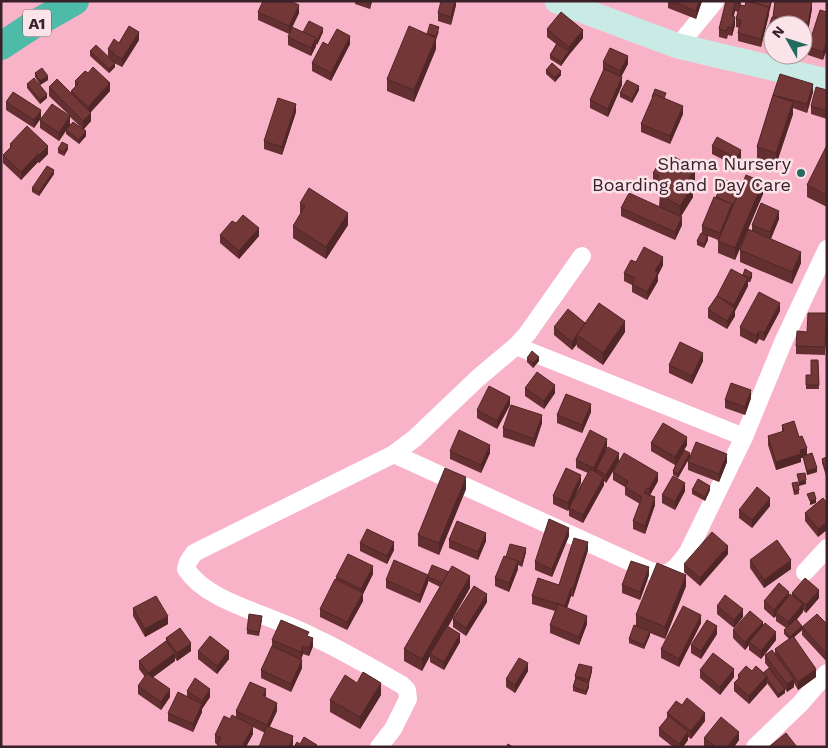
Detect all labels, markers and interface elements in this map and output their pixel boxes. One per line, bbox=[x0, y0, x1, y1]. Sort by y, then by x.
road number: A1 bbox=[23, 9, 51, 36]
north arrow bbox=[763, 15, 813, 65]
text: N bbox=[768, 23, 787, 41]
place label: Shama Nursery Boarding and Day Care bbox=[592, 153, 792, 195]
marker: Shama Nursery Boarding and Day Care bbox=[795, 167, 807, 179]

